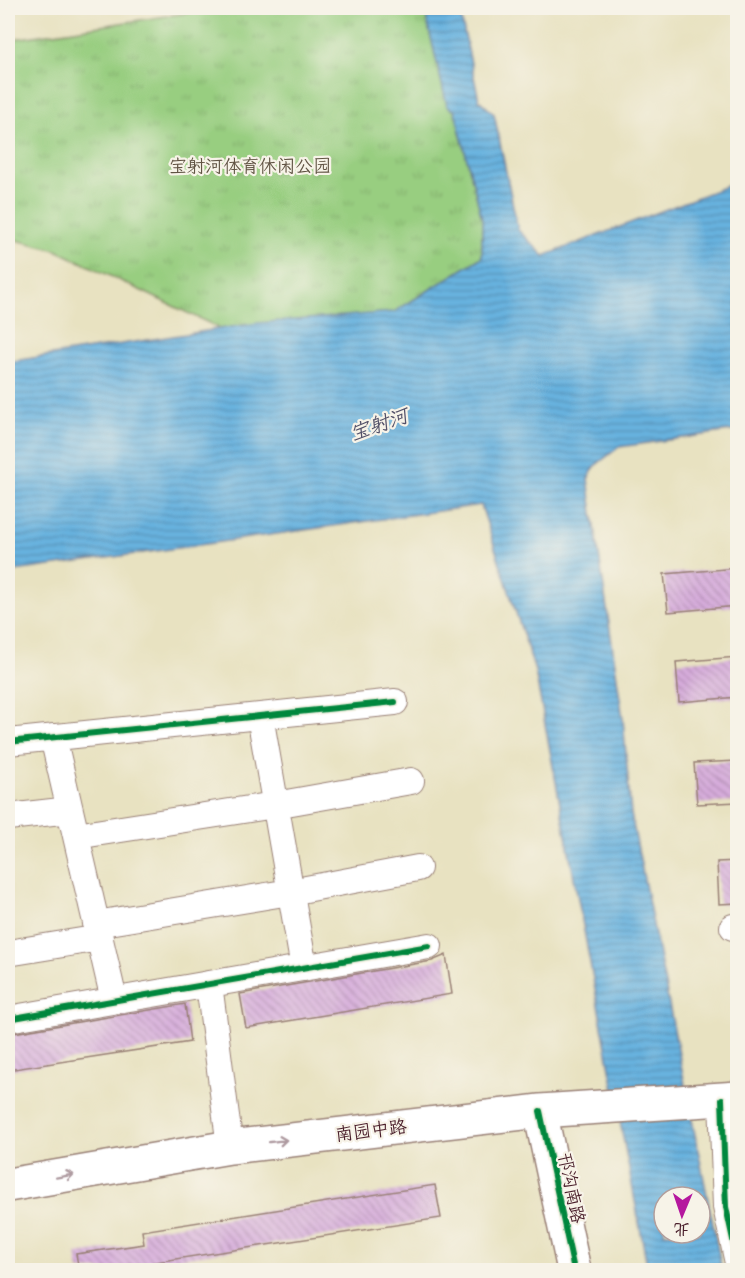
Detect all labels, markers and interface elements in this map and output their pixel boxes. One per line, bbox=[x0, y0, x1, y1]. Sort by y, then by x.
park label: 宝射河体育休闲公园 bbox=[169, 156, 331, 177]
water label: 宝射河 bbox=[347, 403, 414, 446]
street label: 南园中路 bbox=[334, 1116, 408, 1146]
one-way arrow bbox=[268, 1135, 288, 1146]
street label: 邗沟南路 bbox=[553, 1151, 589, 1225]
one-way arrow bbox=[55, 1170, 75, 1181]
north arrow bbox=[652, 1185, 712, 1245]
text: 北 bbox=[673, 1219, 690, 1238]

